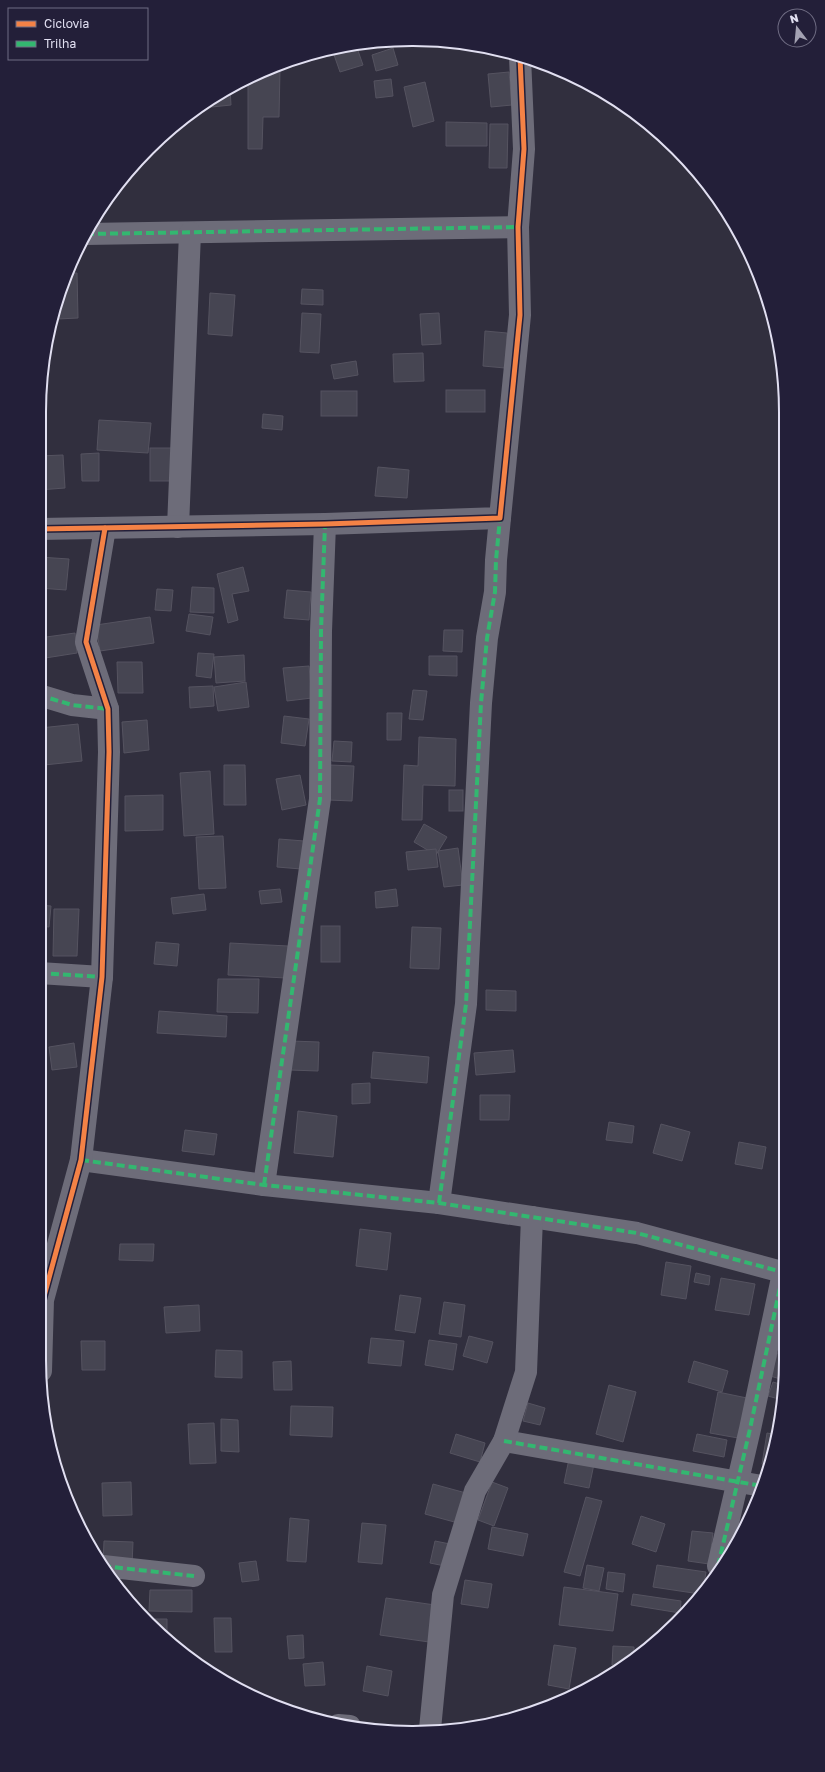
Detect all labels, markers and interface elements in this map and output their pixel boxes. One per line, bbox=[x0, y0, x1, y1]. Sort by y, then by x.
legend bbox=[8, 8, 148, 60]
north arrow bbox=[777, 8, 817, 48]
text: N bbox=[788, 11, 800, 25]
text: Ciclovia bbox=[44, 16, 89, 31]
text: Trilha bbox=[44, 36, 76, 51]

